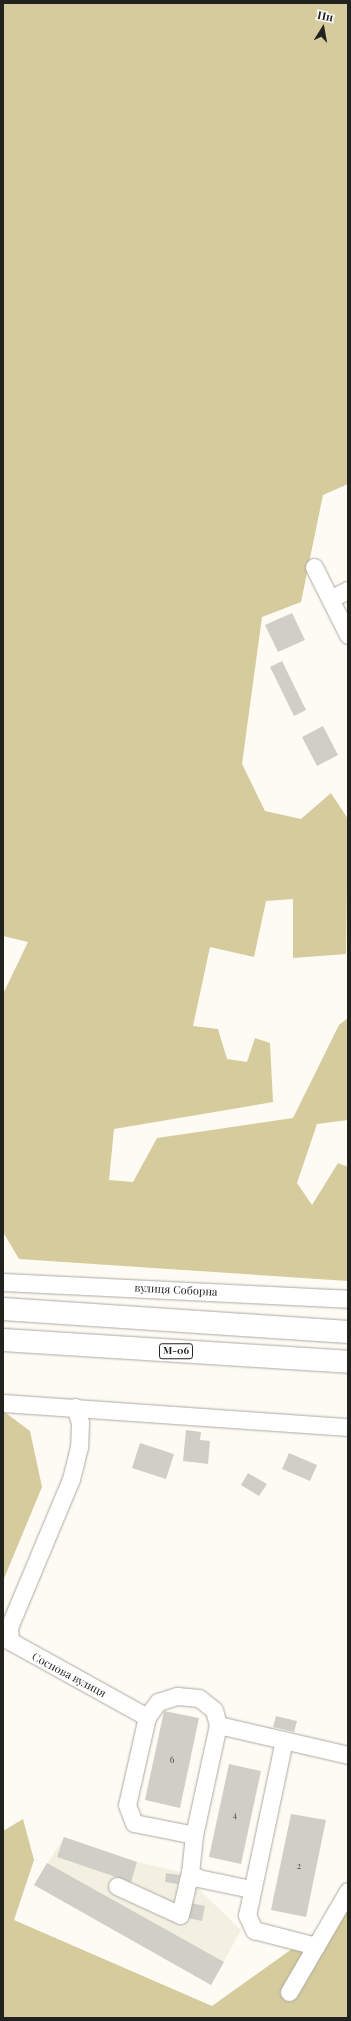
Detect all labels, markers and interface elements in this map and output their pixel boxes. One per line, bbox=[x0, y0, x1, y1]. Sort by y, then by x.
text: Пн bbox=[316, 7, 335, 25]
north arrow bbox=[303, 8, 343, 48]
street label: вулиця Соборна bbox=[134, 1281, 218, 1299]
road number: М-06 bbox=[158, 1343, 194, 1359]
street label: Соснова вулиця bbox=[30, 1650, 108, 1700]
house number: 6 bbox=[170, 1754, 174, 1764]
house number: 4 bbox=[233, 1809, 237, 1819]
house number: 2 bbox=[297, 1860, 301, 1870]

